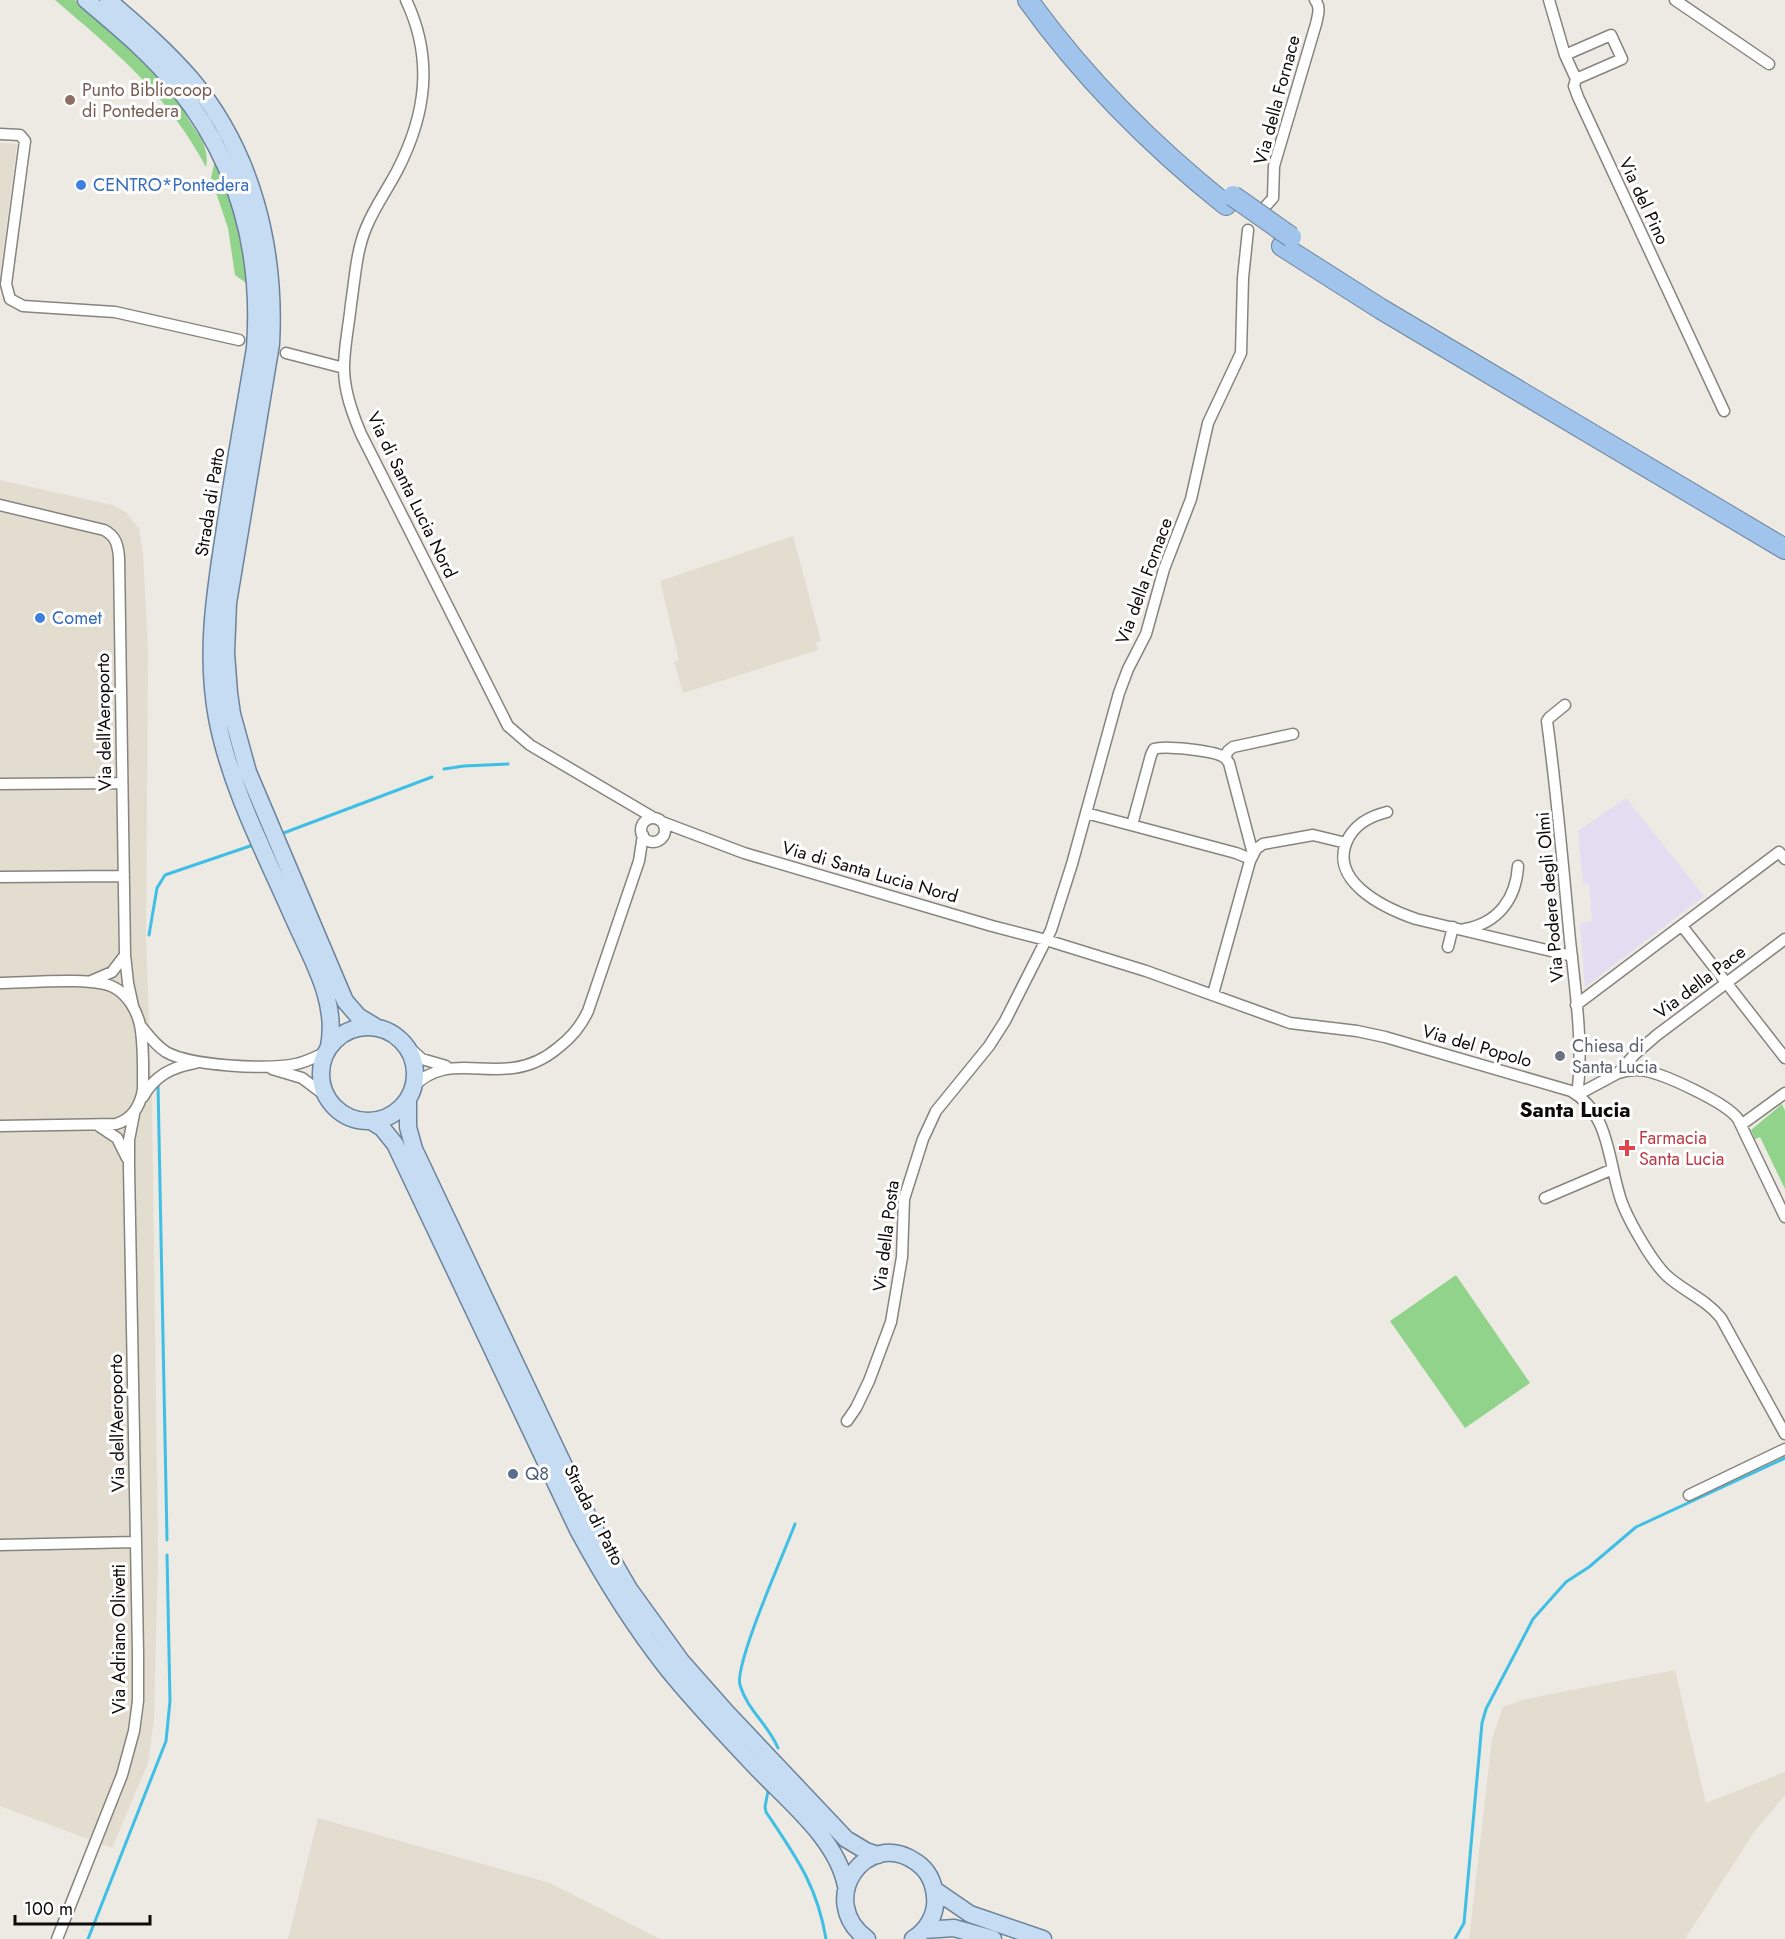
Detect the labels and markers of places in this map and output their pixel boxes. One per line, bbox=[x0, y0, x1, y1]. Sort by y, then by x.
place label: Punto Bibliocoop di Pontedera bbox=[82, 77, 212, 124]
marker: Punto Bibliocoop di Pontedera bbox=[63, 93, 77, 107]
place label: CENTRO*Pontedera bbox=[93, 172, 249, 198]
marker: CENTRO*Pontedera bbox=[74, 178, 88, 192]
place label: Comet bbox=[52, 605, 102, 631]
marker: Comet bbox=[33, 611, 47, 625]
place label: Chiesa di Santa Lucia bbox=[1572, 1033, 1657, 1080]
marker: Chiesa di Santa Lucia bbox=[1553, 1049, 1567, 1063]
place label: Farmacia Santa Lucia bbox=[1639, 1125, 1724, 1172]
marker: Farmacia Santa Lucia bbox=[1620, 1141, 1634, 1155]
place label: Q8 bbox=[525, 1461, 549, 1487]
marker: Q8 bbox=[506, 1467, 520, 1481]

